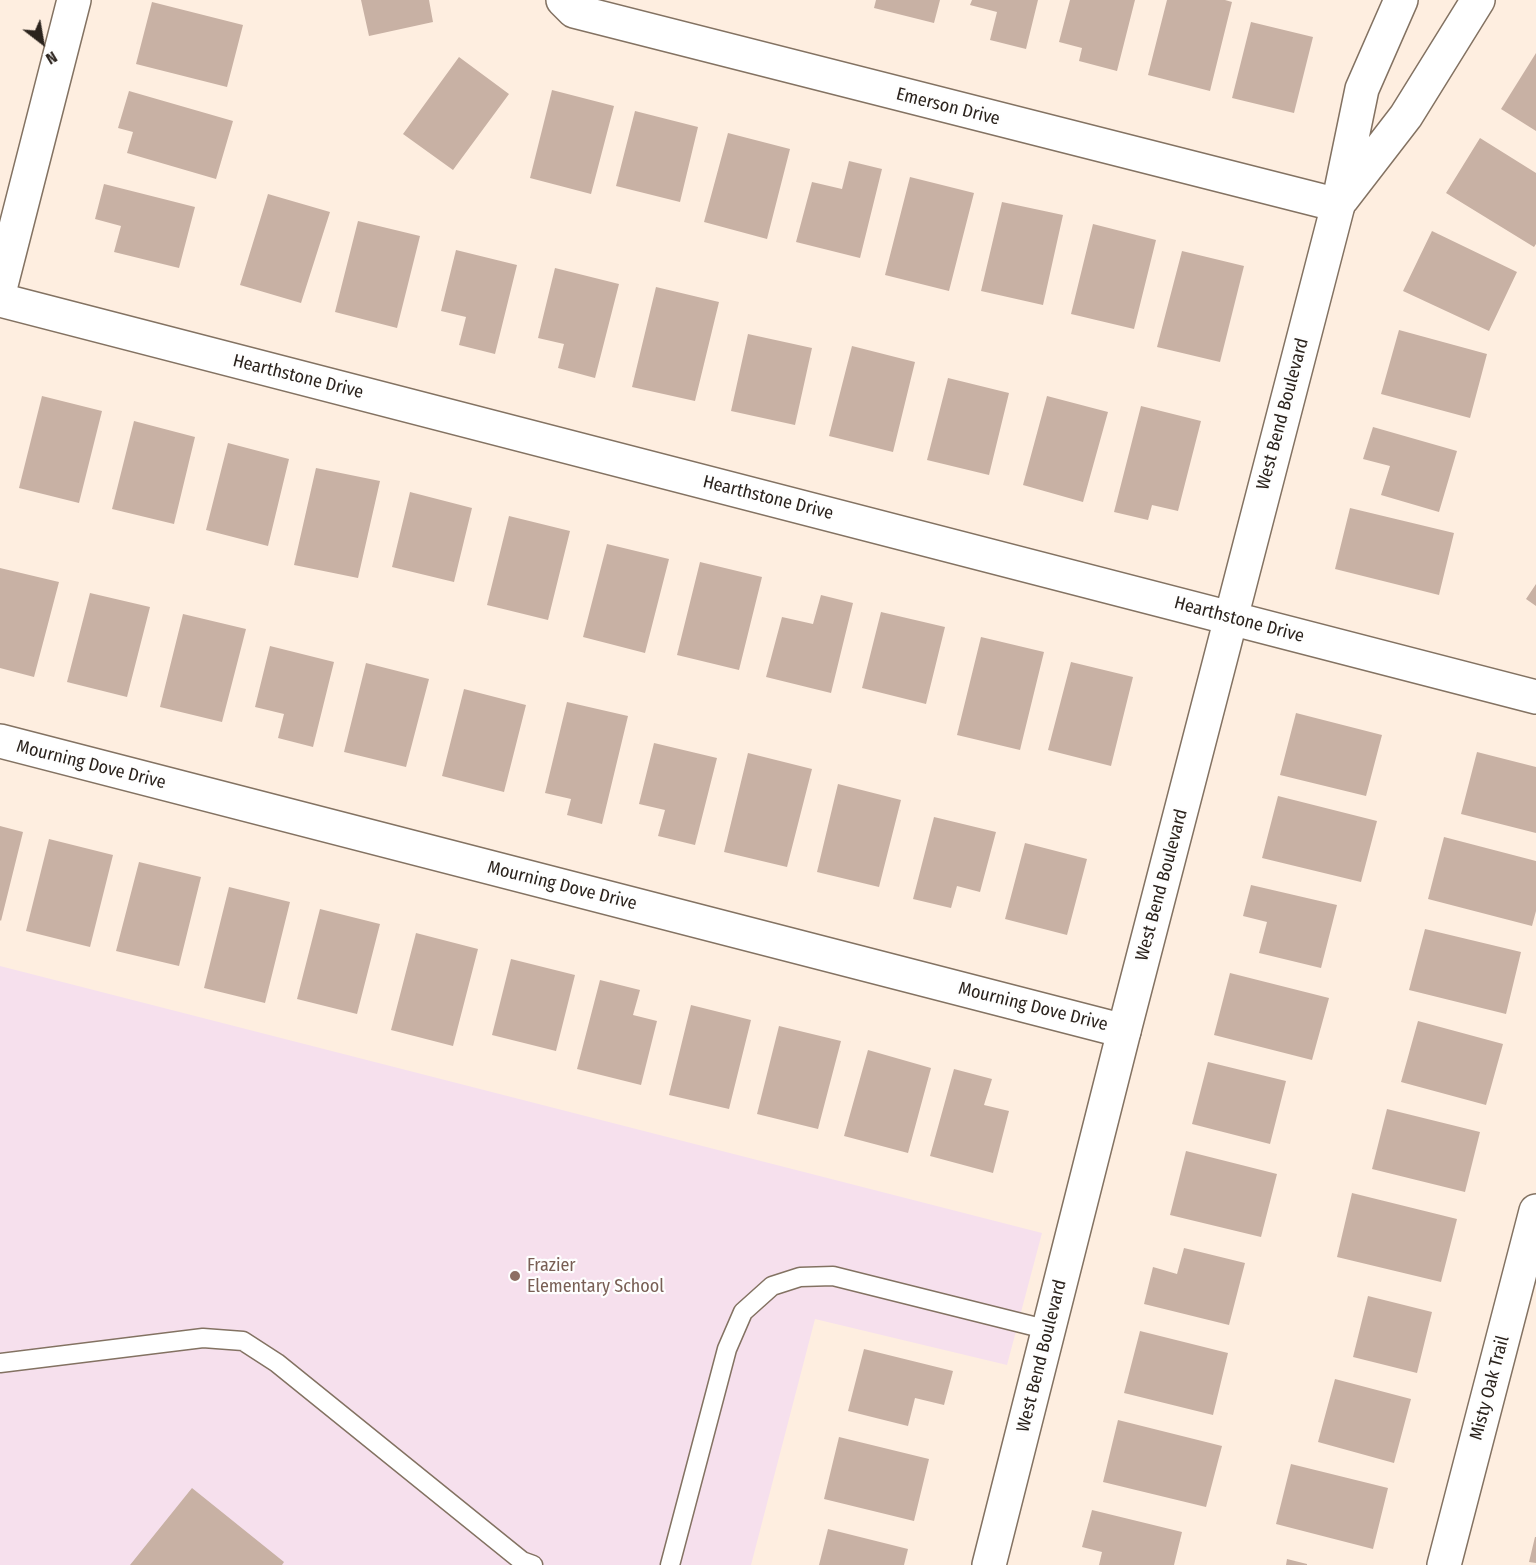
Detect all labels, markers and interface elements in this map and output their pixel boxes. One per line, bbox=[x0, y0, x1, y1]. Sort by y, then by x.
north arrow bbox=[12, 12, 72, 72]
text: N bbox=[43, 47, 61, 68]
street label: Emerson Drive bbox=[894, 84, 1002, 130]
street label: West Bend Boulevard bbox=[1252, 336, 1314, 492]
street label: Hearthstone Drive bbox=[231, 350, 365, 404]
street label: Hearthstone Drive bbox=[701, 471, 835, 525]
street label: Hearthstone Drive bbox=[1172, 592, 1306, 648]
street label: Mourning Dove Drive bbox=[14, 736, 168, 794]
street label: West Bend Boulevard bbox=[1131, 807, 1193, 963]
street label: Mourning Dove Drive bbox=[485, 857, 639, 915]
street label: Mourning Dove Drive bbox=[956, 978, 1110, 1036]
place label: Frazier Elementary School bbox=[527, 1255, 664, 1298]
marker: Frazier Elementary School bbox=[508, 1269, 522, 1283]
street label: West Bend Boulevard bbox=[1013, 1278, 1071, 1434]
street label: Misty Oak Trail bbox=[1466, 1333, 1514, 1443]

